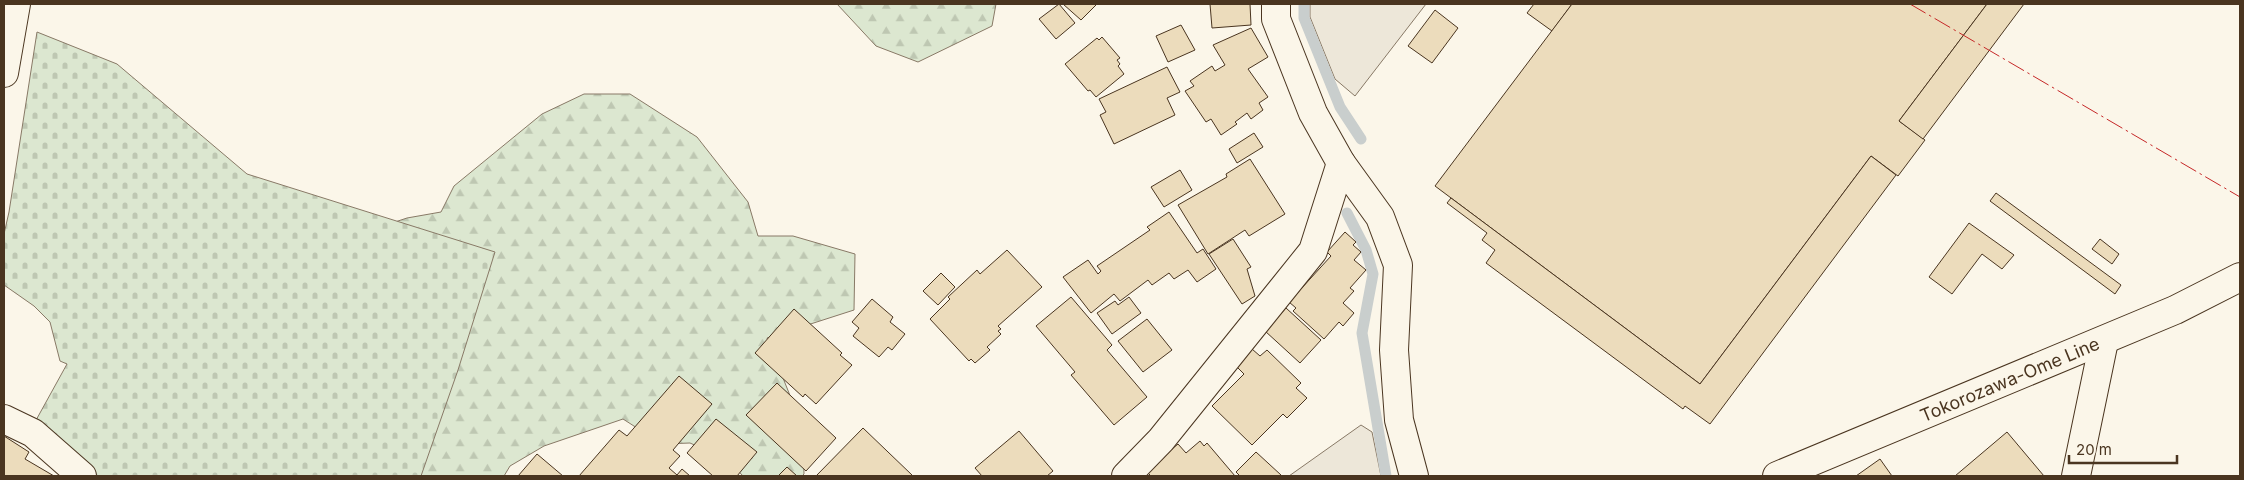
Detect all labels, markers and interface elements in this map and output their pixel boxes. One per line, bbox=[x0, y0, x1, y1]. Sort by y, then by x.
street label: Tokorozawa-Ome Line bbox=[1917, 332, 2102, 426]
scale bar bbox=[2069, 432, 2176, 464]
text: 20 m bbox=[2076, 440, 2112, 459]

